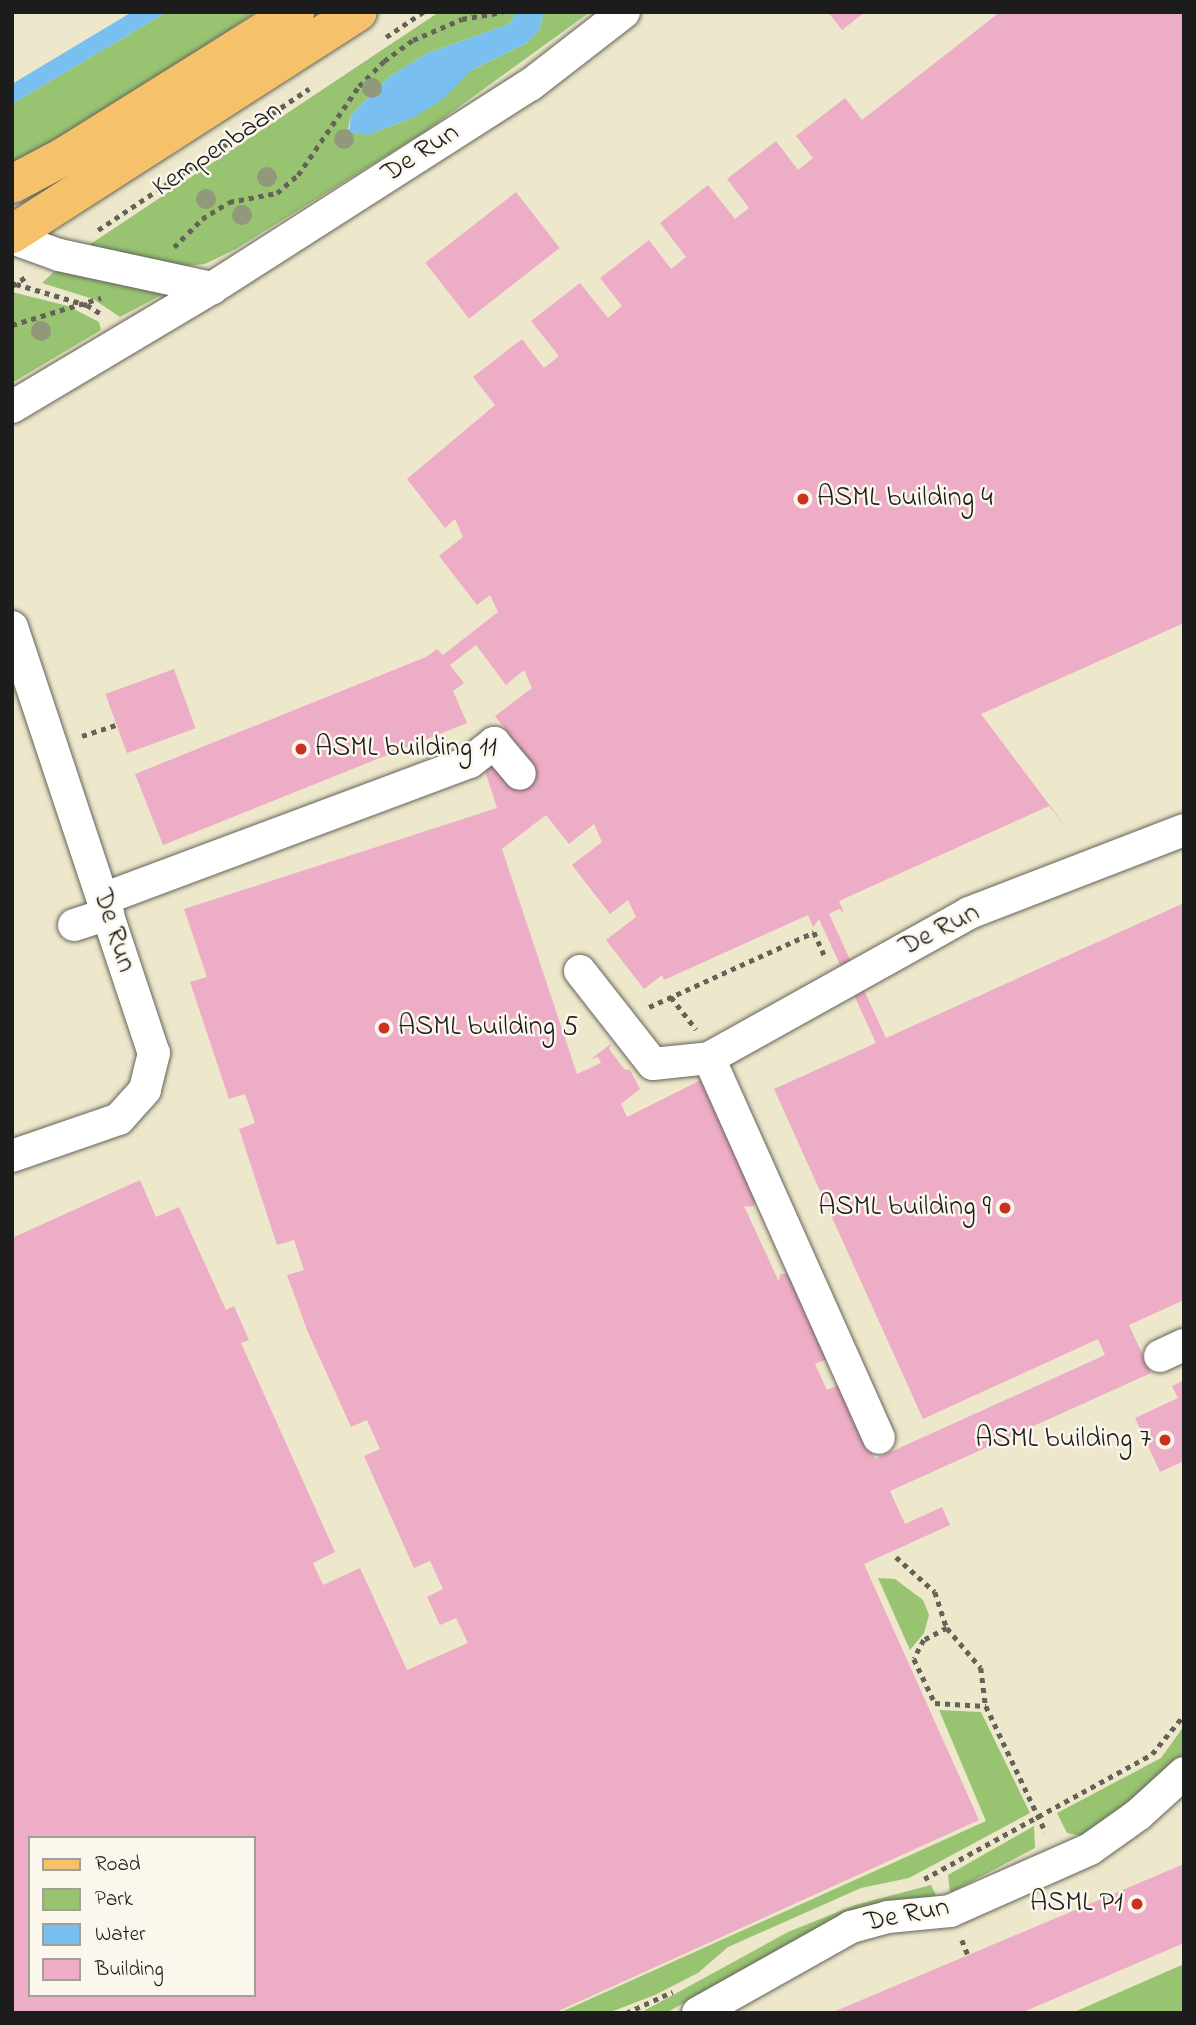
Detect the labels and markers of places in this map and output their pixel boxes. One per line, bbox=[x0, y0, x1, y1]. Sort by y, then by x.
place label: ASML building 4 bbox=[817, 482, 993, 516]
marker: ASML building 4 bbox=[795, 491, 811, 507]
place label: ASML building 11 bbox=[315, 732, 497, 766]
marker: ASML building 11 bbox=[293, 741, 309, 757]
place label: ASML building 5 bbox=[398, 1011, 578, 1045]
marker: ASML building 5 bbox=[376, 1020, 392, 1036]
place label: ASML building 9 bbox=[818, 1191, 991, 1225]
marker: ASML building 9 bbox=[997, 1200, 1013, 1216]
place label: ASML building 7 bbox=[975, 1423, 1151, 1457]
marker: ASML building 7 bbox=[1157, 1432, 1173, 1448]
place label: ASML P1 bbox=[1030, 1887, 1123, 1921]
marker: ASML P1 bbox=[1129, 1896, 1145, 1912]

